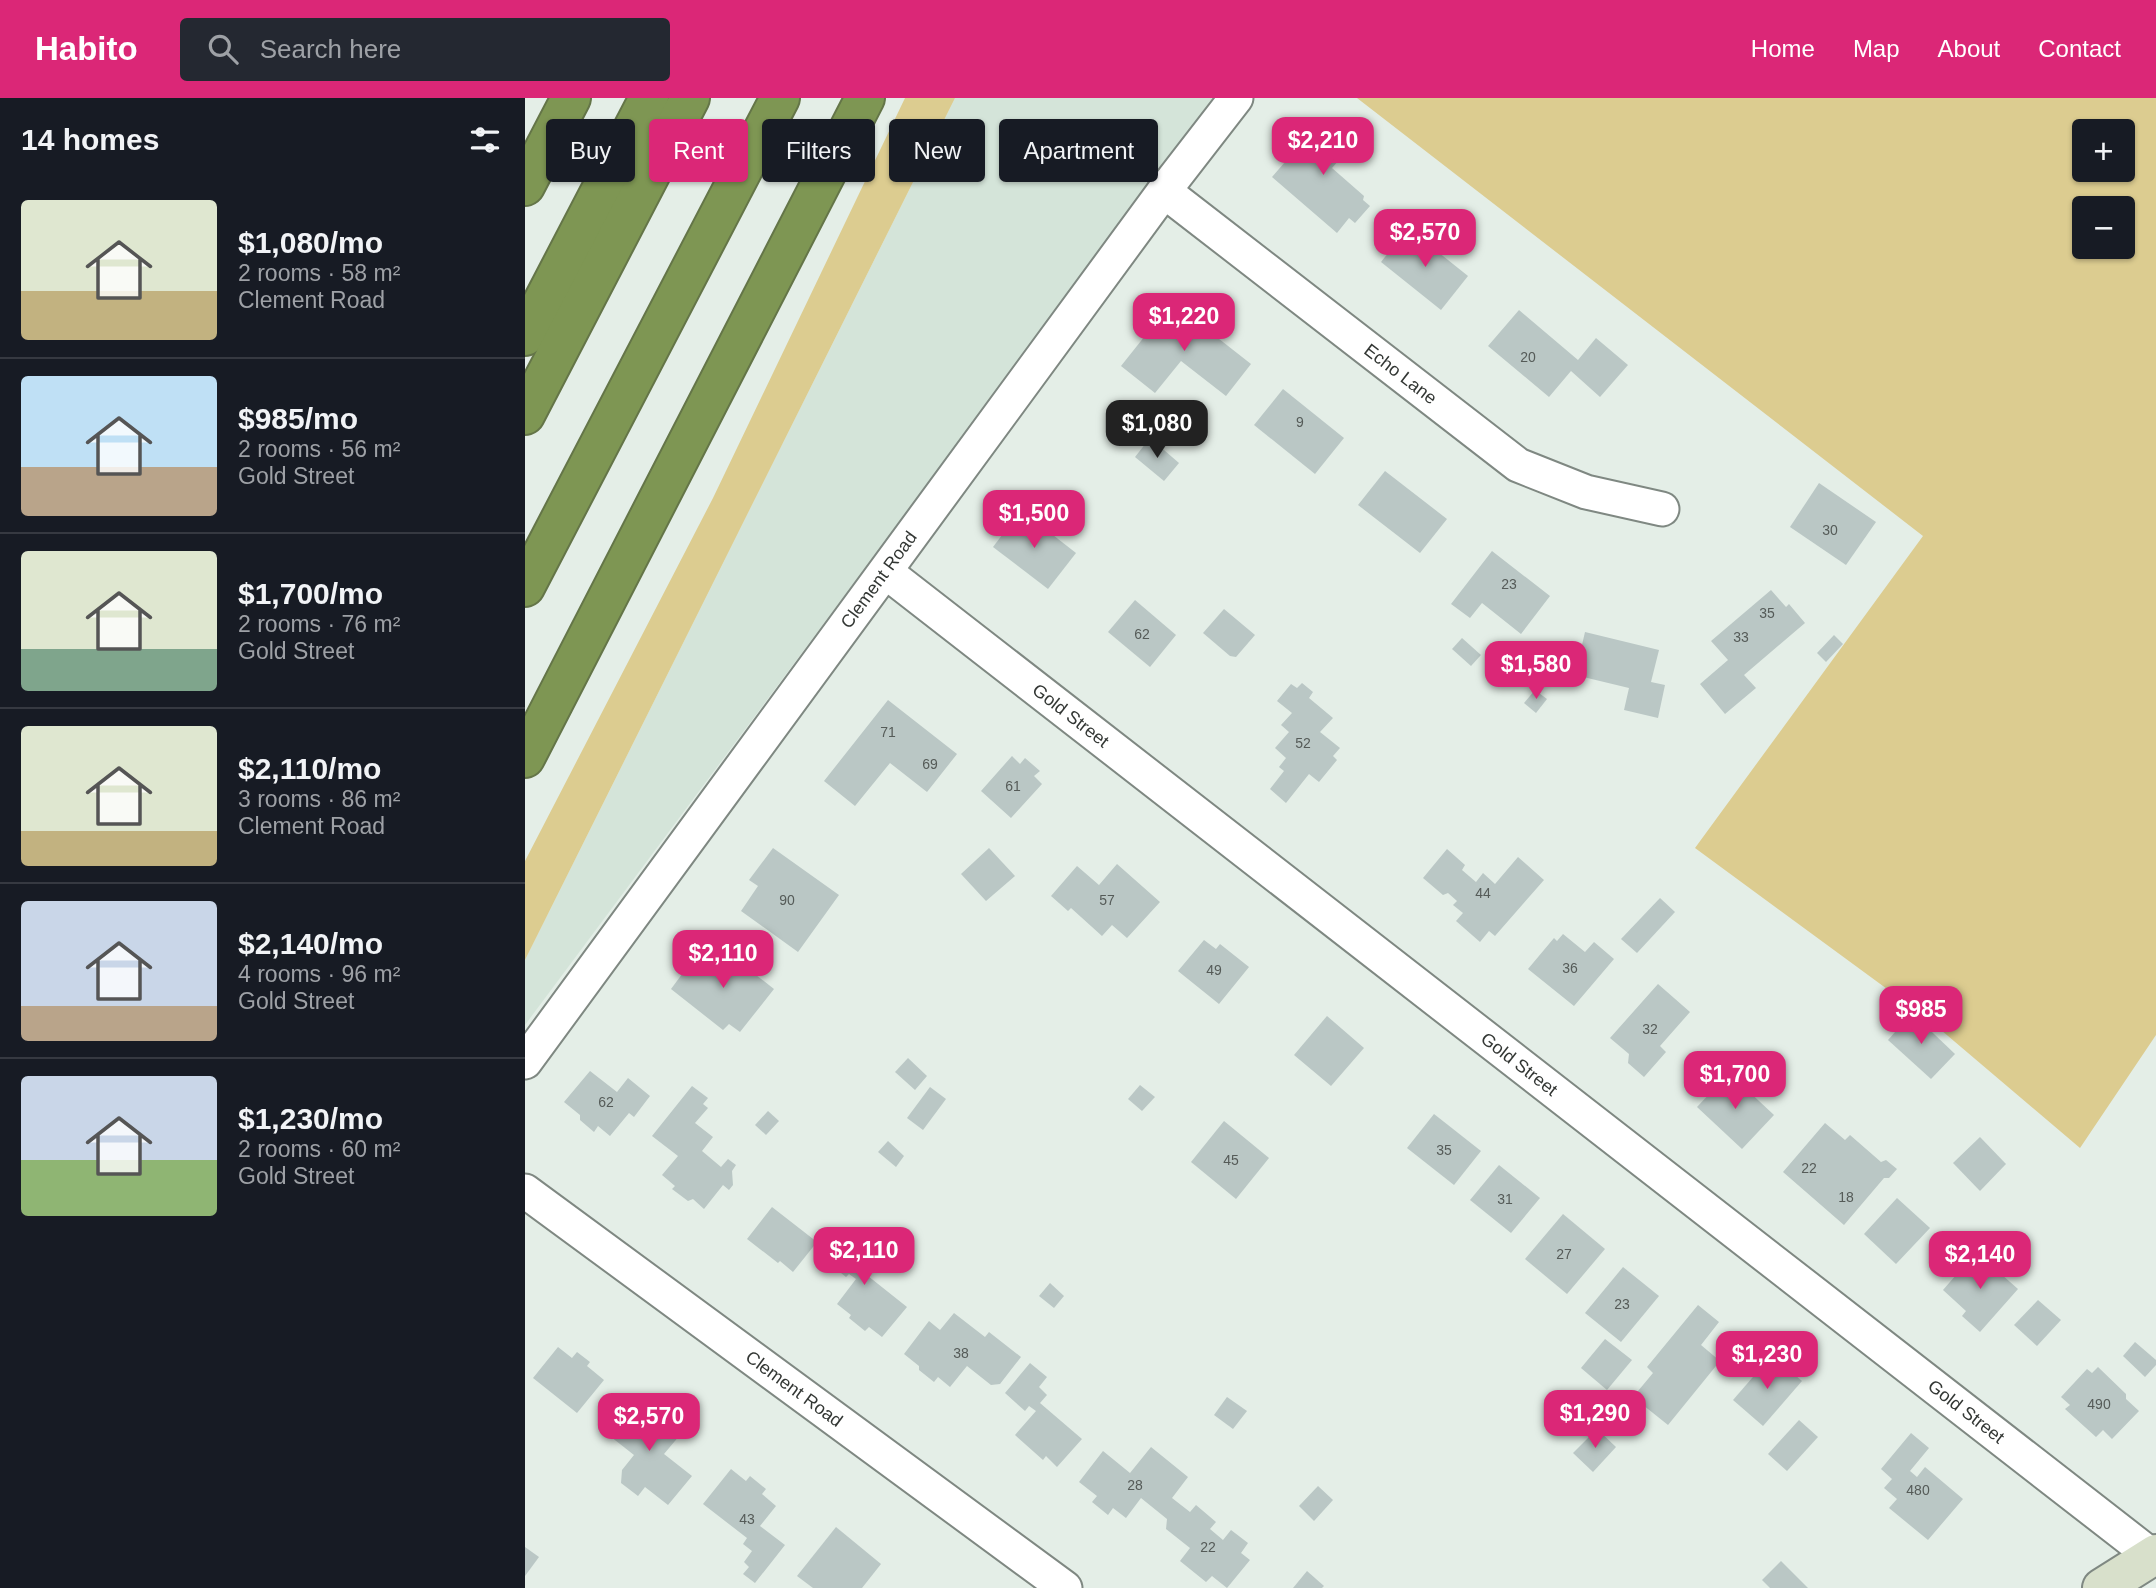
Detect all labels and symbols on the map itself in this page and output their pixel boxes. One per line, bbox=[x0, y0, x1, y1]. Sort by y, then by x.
pin: $2,210 bbox=[1266, 118, 1380, 177]
pin: $2,570 bbox=[1368, 209, 1482, 269]
pin: $1,220 bbox=[1127, 294, 1241, 353]
street label: Echo Lane bbox=[1360, 340, 1441, 408]
house number: 20 bbox=[1520, 349, 1536, 365]
pin: $1,080 bbox=[1100, 400, 1214, 460]
house number: 9 bbox=[1296, 414, 1304, 430]
pin: $1,500 bbox=[977, 490, 1091, 550]
house number: 30 bbox=[1822, 522, 1838, 538]
street label: Clement Road bbox=[837, 528, 921, 632]
house number: 23 bbox=[1501, 576, 1517, 592]
house number: 35 bbox=[1759, 605, 1775, 621]
house number: 62 bbox=[1134, 626, 1150, 642]
house number: 33 bbox=[1733, 629, 1749, 645]
pin: $1,580 bbox=[1479, 642, 1593, 701]
street label: Gold Street bbox=[1029, 680, 1113, 751]
house number: 71 bbox=[880, 724, 896, 740]
house number: 52 bbox=[1295, 735, 1311, 751]
house number: 69 bbox=[922, 756, 938, 772]
house number: 61 bbox=[1005, 778, 1021, 794]
house number: 44 bbox=[1475, 885, 1491, 901]
house number: 90 bbox=[779, 892, 795, 908]
house number: 57 bbox=[1099, 892, 1115, 908]
pin: $2,110 bbox=[666, 930, 780, 990]
house number: 36 bbox=[1562, 960, 1578, 976]
house number: 49 bbox=[1206, 962, 1222, 978]
pin: $985 bbox=[1880, 986, 1962, 1046]
house number: 32 bbox=[1642, 1021, 1658, 1037]
street label: Gold Street bbox=[1477, 1028, 1561, 1100]
pin: $1,700 bbox=[1678, 1052, 1792, 1111]
house number: 62 bbox=[598, 1094, 614, 1110]
house number: 35 bbox=[1436, 1142, 1452, 1158]
house number: 45 bbox=[1223, 1152, 1239, 1168]
house number: 22 bbox=[1801, 1160, 1817, 1176]
house number: 18 bbox=[1838, 1189, 1854, 1205]
house number: 31 bbox=[1497, 1191, 1513, 1207]
pin: $2,110 bbox=[807, 1228, 921, 1287]
pin: $2,140 bbox=[1923, 1232, 2037, 1291]
house number: 27 bbox=[1556, 1246, 1572, 1262]
house number: 23 bbox=[1614, 1296, 1630, 1312]
pin: $1,230 bbox=[1710, 1332, 1824, 1391]
house number: 38 bbox=[953, 1345, 969, 1361]
street label: Clement Road bbox=[742, 1347, 846, 1431]
street label: Gold Street bbox=[1924, 1376, 2008, 1447]
pin: $1,290 bbox=[1538, 1390, 1652, 1450]
pin: $2,570 bbox=[592, 1394, 706, 1453]
house number: 490 bbox=[2087, 1396, 2111, 1412]
house number: 28 bbox=[1127, 1477, 1143, 1493]
house number: 480 bbox=[1906, 1482, 1930, 1498]
house number: 43 bbox=[739, 1511, 755, 1527]
house number: 22 bbox=[1200, 1539, 1216, 1555]

